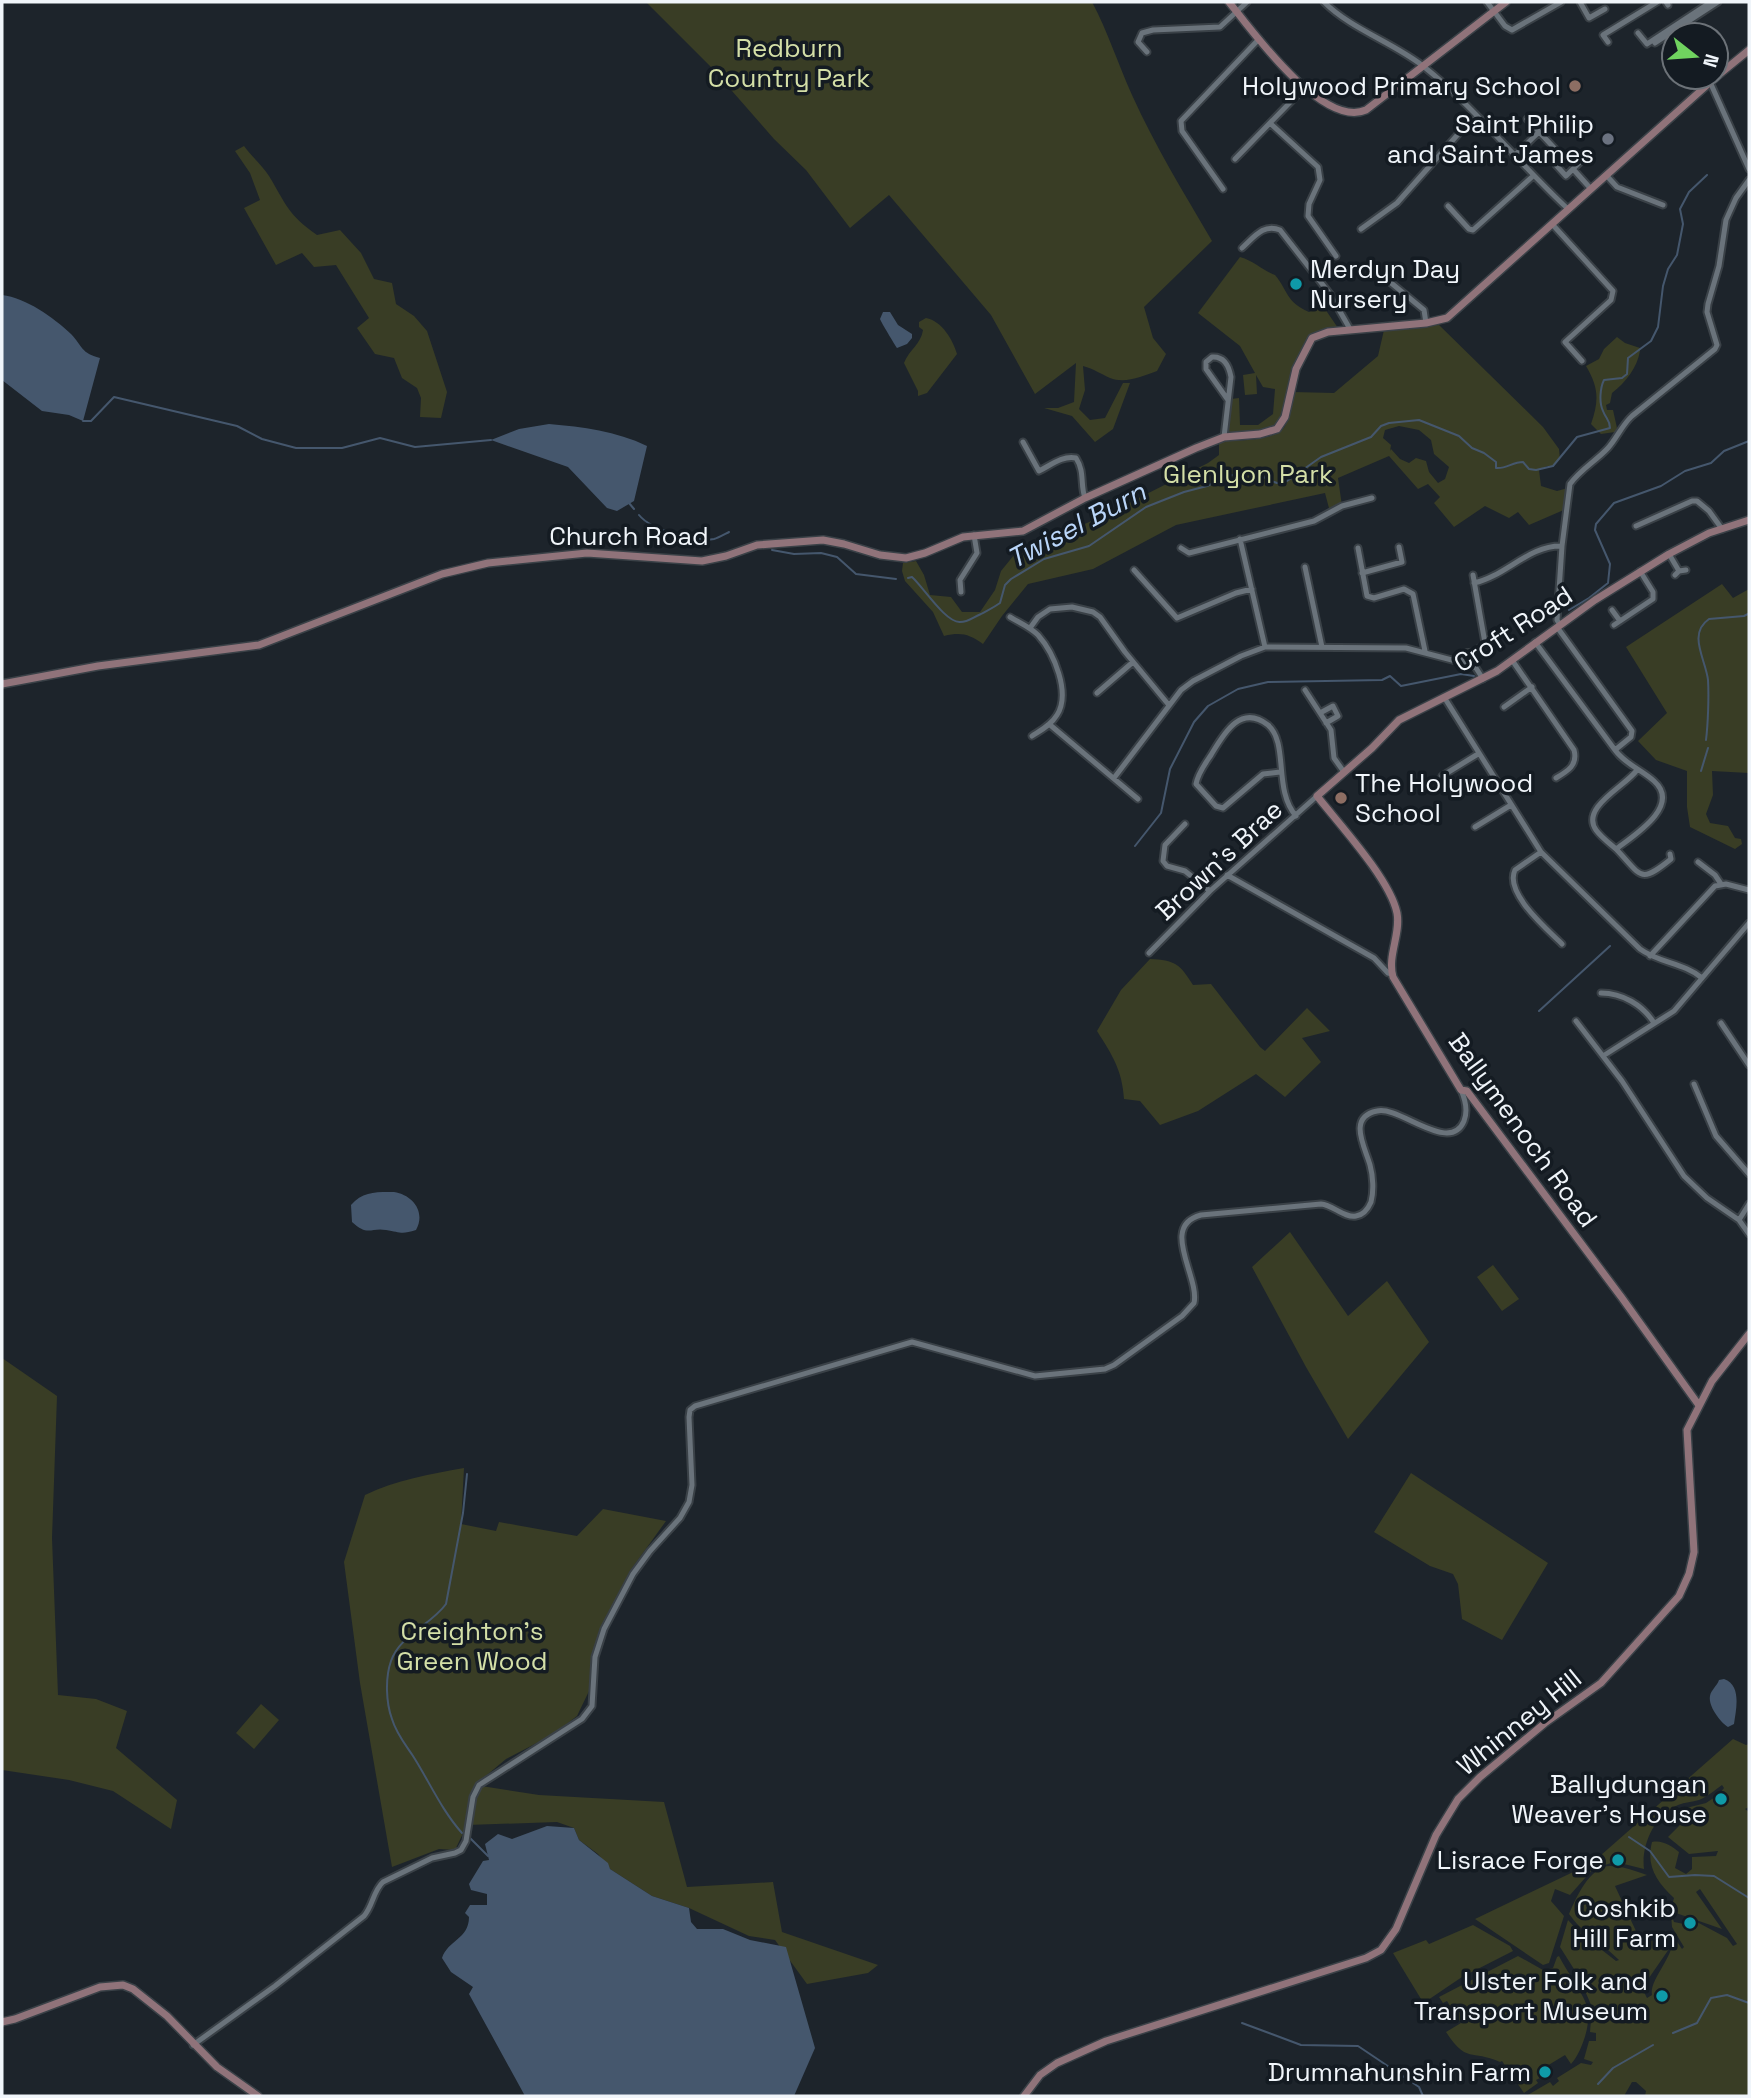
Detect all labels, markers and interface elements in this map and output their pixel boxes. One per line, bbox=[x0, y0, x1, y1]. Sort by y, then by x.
north arrow bbox=[1660, 21, 1730, 91]
park label: Redburn Country Park bbox=[708, 31, 870, 95]
text: N bbox=[1697, 51, 1725, 71]
place label: Holywood Primary School bbox=[1242, 69, 1561, 103]
marker: Holywood Primary School bbox=[1567, 78, 1583, 94]
place label: Saint Philip and Saint James bbox=[1387, 107, 1594, 171]
marker: Saint Philip and Saint James bbox=[1600, 131, 1616, 147]
place label: Merdyn Day Nursery bbox=[1310, 252, 1460, 316]
marker: Merdyn Day Nursery bbox=[1288, 276, 1304, 292]
park label: Glenlyon Park bbox=[1163, 457, 1333, 491]
water label: Twisel Burn bbox=[1000, 473, 1152, 577]
street label: Church Road bbox=[549, 519, 709, 553]
street label: Croft Road bbox=[1447, 578, 1579, 680]
place label: The Holywood School bbox=[1355, 766, 1533, 830]
marker: The Holywood School bbox=[1333, 790, 1349, 806]
street label: Brown's Brae bbox=[1148, 792, 1290, 928]
street label: Ballymenoch Road bbox=[1441, 1026, 1605, 1234]
park label: Creighton's Green Wood bbox=[397, 1614, 547, 1678]
street label: Whinney Hill bbox=[1450, 1661, 1588, 1783]
place label: Ballydungan Weaver's House bbox=[1511, 1767, 1707, 1831]
marker: Ballydungan Weaver's House bbox=[1713, 1791, 1729, 1807]
place label: Lisrace Forge bbox=[1437, 1843, 1604, 1877]
marker: Lisrace Forge bbox=[1610, 1852, 1626, 1868]
place label: Coshkib Hill Farm bbox=[1572, 1891, 1676, 1955]
marker: Coshkib Hill Farm bbox=[1682, 1915, 1698, 1931]
place label: Ulster Folk and Transport Museum bbox=[1414, 1964, 1648, 2028]
marker: Ulster Folk and Transport Museum bbox=[1654, 1988, 1670, 2004]
place label: Drumnahunshin Farm bbox=[1268, 2055, 1531, 2089]
marker: Drumnahunshin Farm bbox=[1537, 2064, 1553, 2080]

